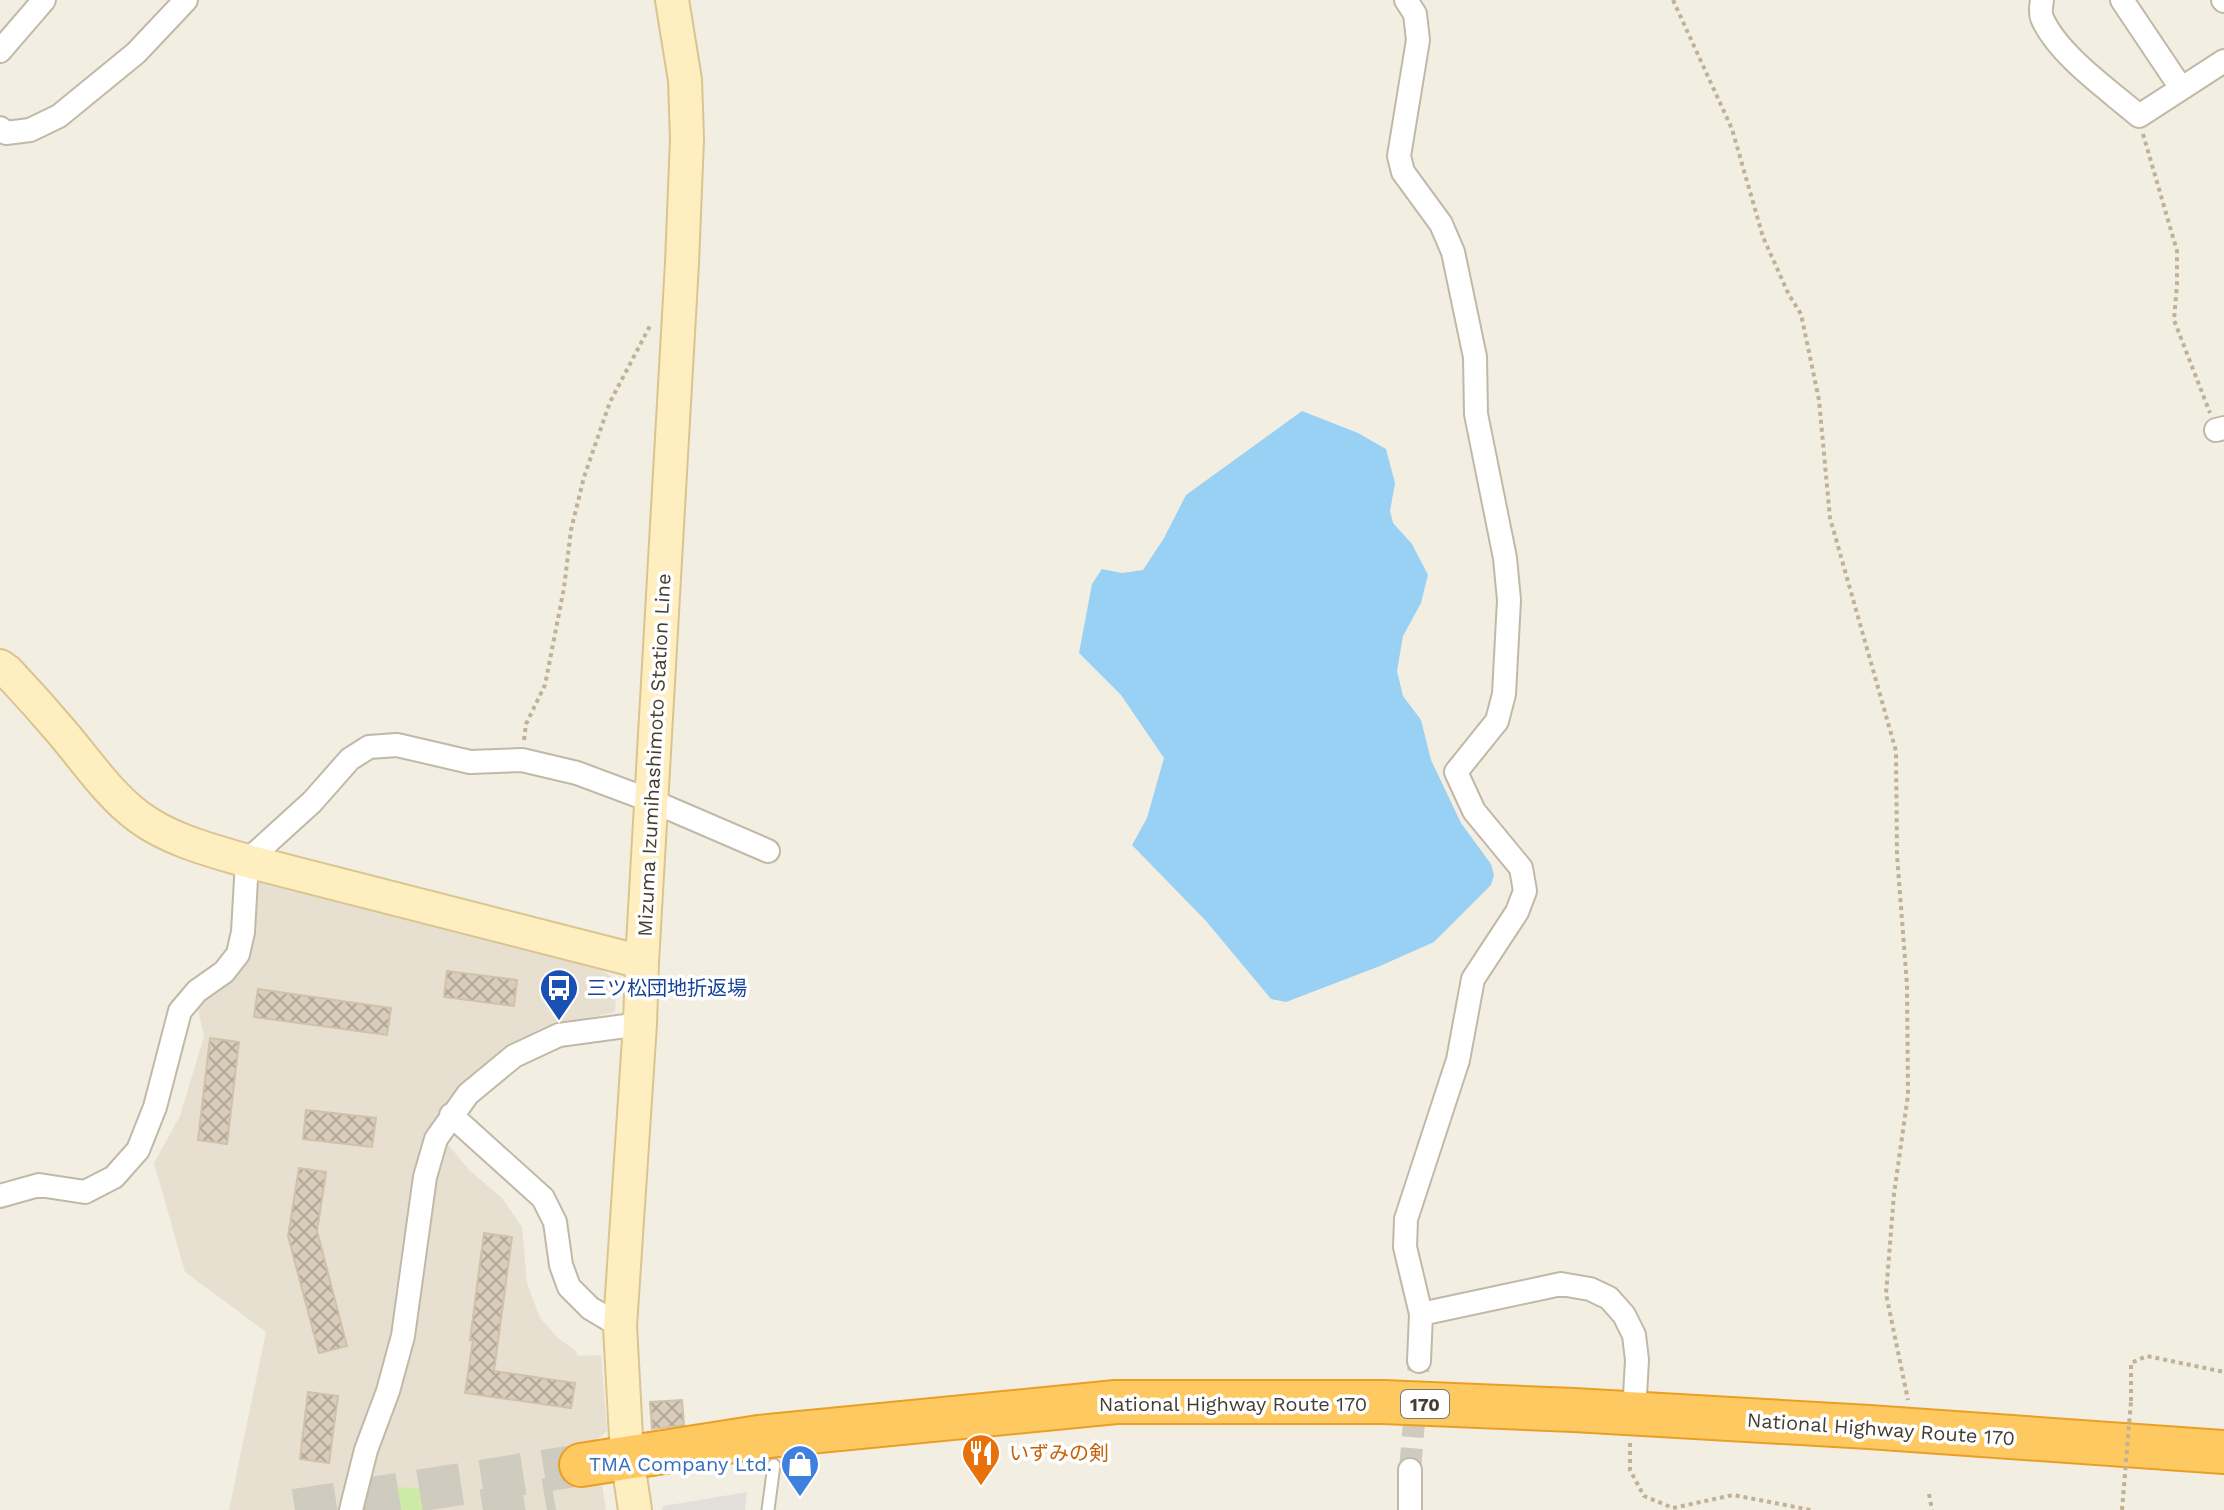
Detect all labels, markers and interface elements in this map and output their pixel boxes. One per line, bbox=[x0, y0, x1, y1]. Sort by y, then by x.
street label: Mizuma Izumihashimoto Station Line bbox=[633, 573, 675, 937]
bus stop icon: 三ツ松団地折返場 bbox=[538, 967, 580, 1022]
place label: 三ツ松団地折返場 bbox=[587, 976, 747, 1000]
road number: 170 bbox=[1401, 1390, 1449, 1418]
street label: National Highway Route 170 bbox=[1099, 1392, 1367, 1416]
street label: National Highway Route 170 bbox=[1746, 1408, 2016, 1450]
restaurant icon: いずみの剣 bbox=[960, 1432, 1002, 1487]
place label: いずみの剣 bbox=[1009, 1441, 1109, 1465]
shop icon: TMA Company Ltd. bbox=[779, 1443, 821, 1498]
place label: TMA Company Ltd. bbox=[589, 1452, 772, 1476]

